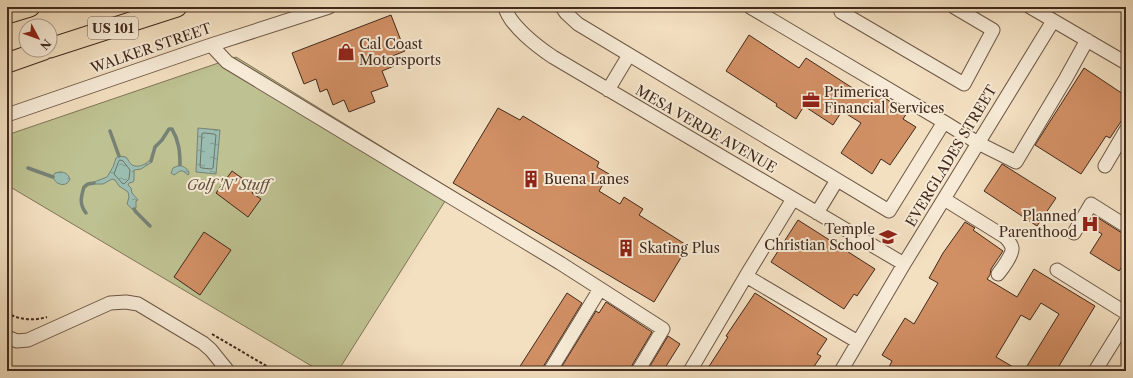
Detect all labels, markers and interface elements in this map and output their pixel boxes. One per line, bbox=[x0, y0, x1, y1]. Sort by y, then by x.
road number: US 101 bbox=[88, 17, 138, 39]
north arrow bbox=[18, 18, 58, 58]
street label: WALKER STREET bbox=[87, 19, 214, 77]
place label: Cal Coast Motorsports bbox=[359, 35, 441, 69]
text: N bbox=[37, 36, 54, 53]
shop icon: Cal Coast Motorsports bbox=[336, 42, 356, 62]
street label: MESA VERDE AVENUE bbox=[632, 81, 780, 177]
street label: EVERGLADES STREET bbox=[902, 81, 1001, 230]
place label: Primerica Financial Services bbox=[824, 83, 944, 117]
office icon: Primerica Financial Services bbox=[801, 90, 821, 110]
building icon: Buena Lanes bbox=[521, 169, 541, 189]
place label: Buena Lanes bbox=[544, 170, 629, 188]
park label: Golf 'N' Stuff bbox=[187, 176, 274, 194]
place label: Planned Parenthood bbox=[999, 207, 1077, 241]
hospital icon: Planned Parenthood bbox=[1080, 214, 1100, 234]
place label: Temple Christian School bbox=[764, 220, 875, 254]
school or university icon: Temple Christian School bbox=[878, 227, 898, 247]
building icon: Skating Plus bbox=[616, 238, 636, 258]
place label: Skating Plus bbox=[639, 239, 720, 257]

